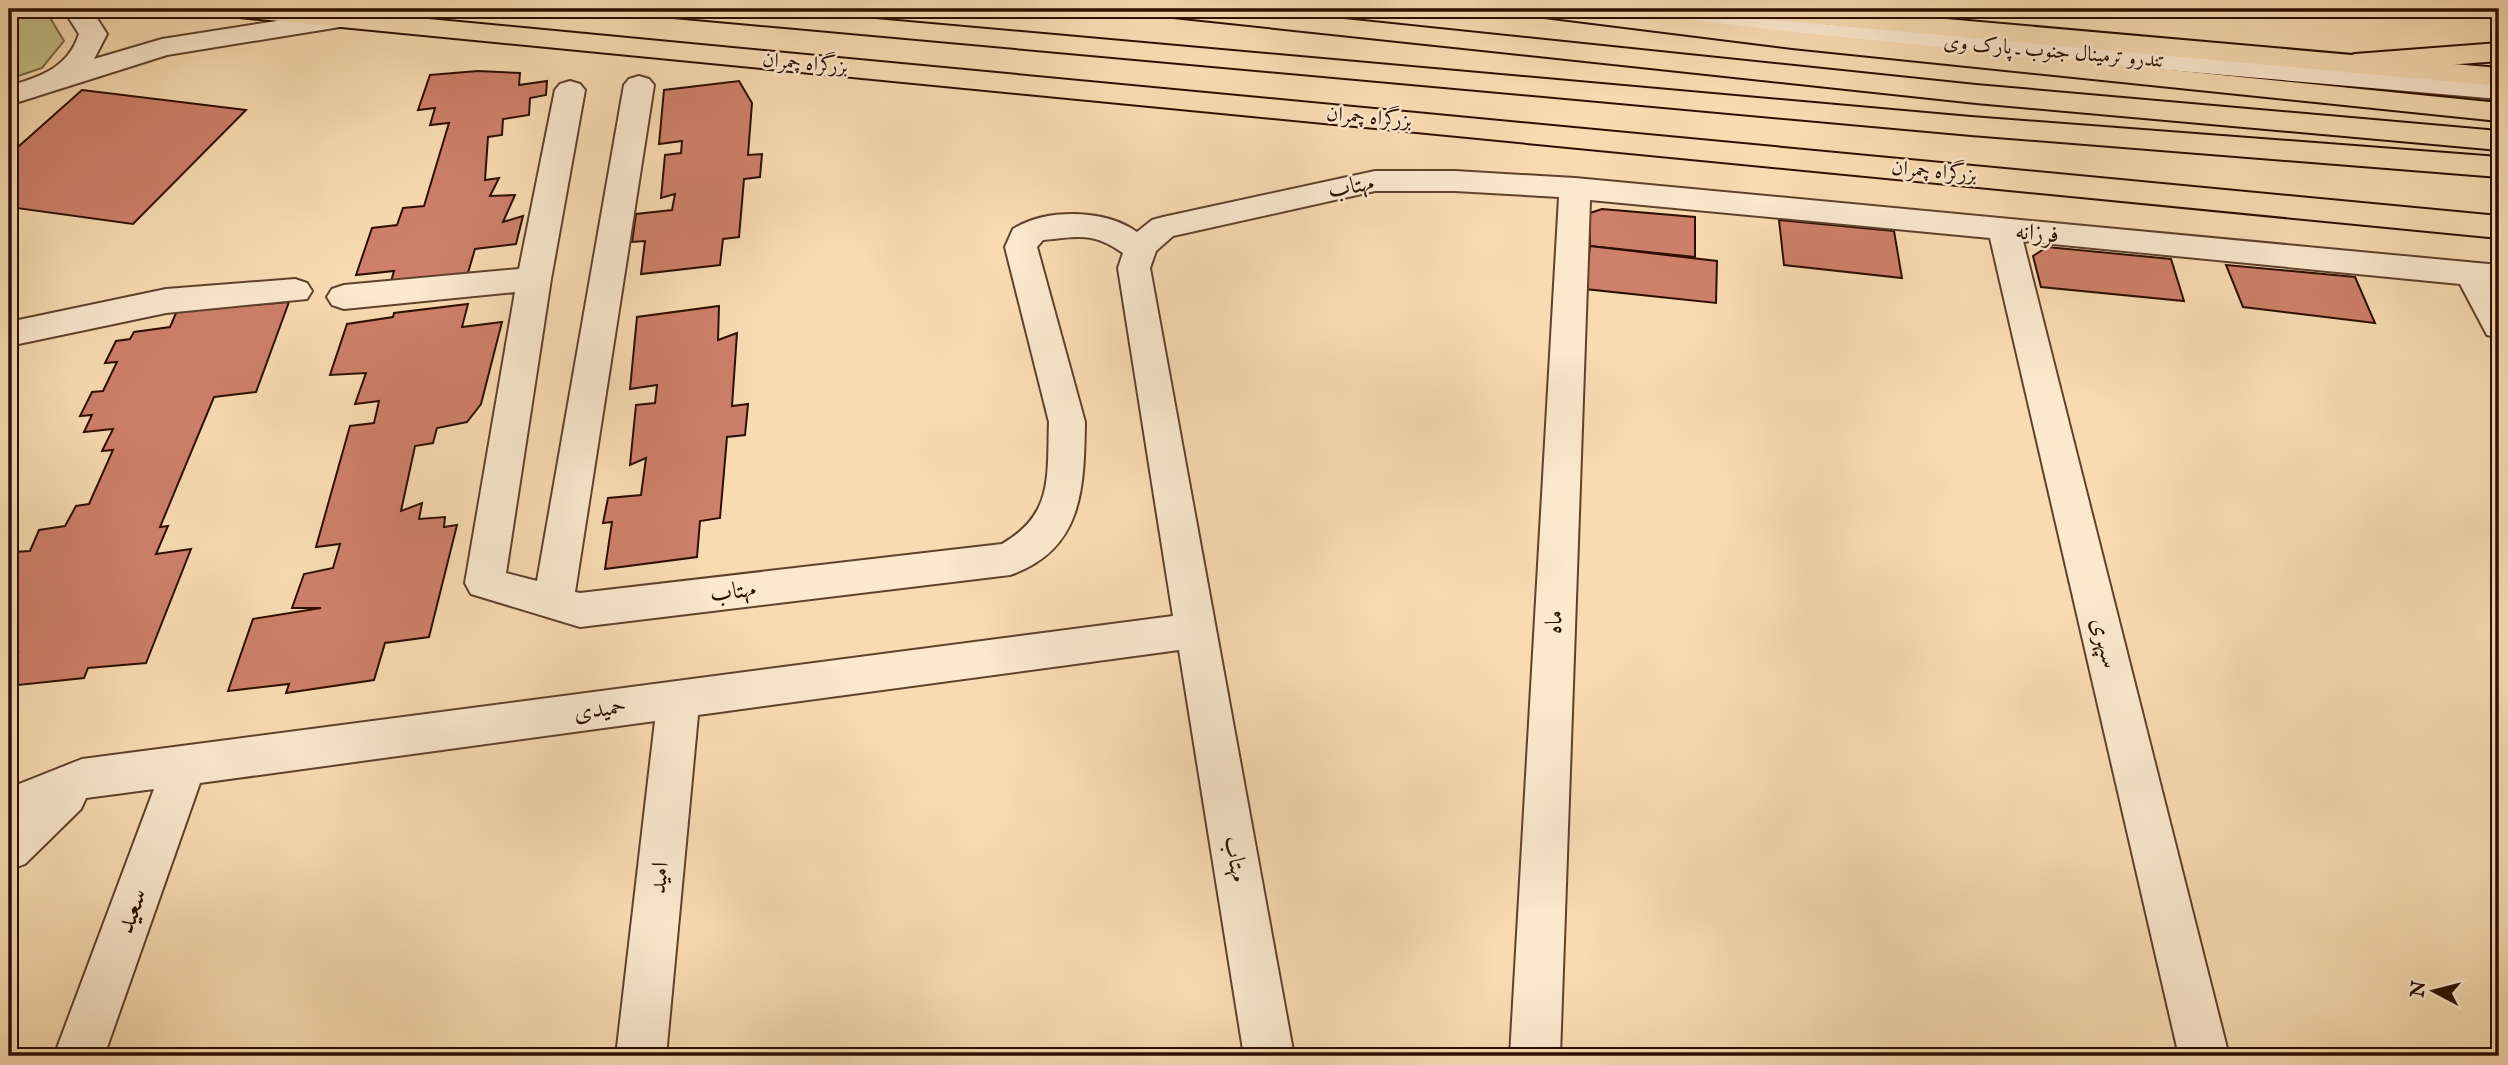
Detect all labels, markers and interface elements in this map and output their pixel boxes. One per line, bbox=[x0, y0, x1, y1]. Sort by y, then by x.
street label: تندرو ترمینال جنوب ـ پارک وی bbox=[1942, 29, 2166, 75]
street label: بزرگراه چمران bbox=[761, 45, 849, 81]
street label: بزرگراه چمران bbox=[1325, 99, 1413, 135]
street label: بزرگراه چمران bbox=[1890, 153, 1978, 189]
street label: مهتاب bbox=[1326, 168, 1376, 206]
street label: فرزانه bbox=[2014, 217, 2060, 251]
street label: مهتاب bbox=[708, 574, 758, 610]
street label: ماه bbox=[1539, 609, 1571, 635]
street label: سپهری bbox=[2083, 614, 2125, 672]
street label: حمیدی bbox=[572, 691, 628, 729]
street label: مهتاب bbox=[1216, 834, 1254, 884]
street label: امید bbox=[643, 861, 677, 895]
street label: سعید bbox=[108, 883, 156, 939]
north arrow bbox=[2400, 956, 2470, 1026]
text: N bbox=[2406, 979, 2432, 1000]

